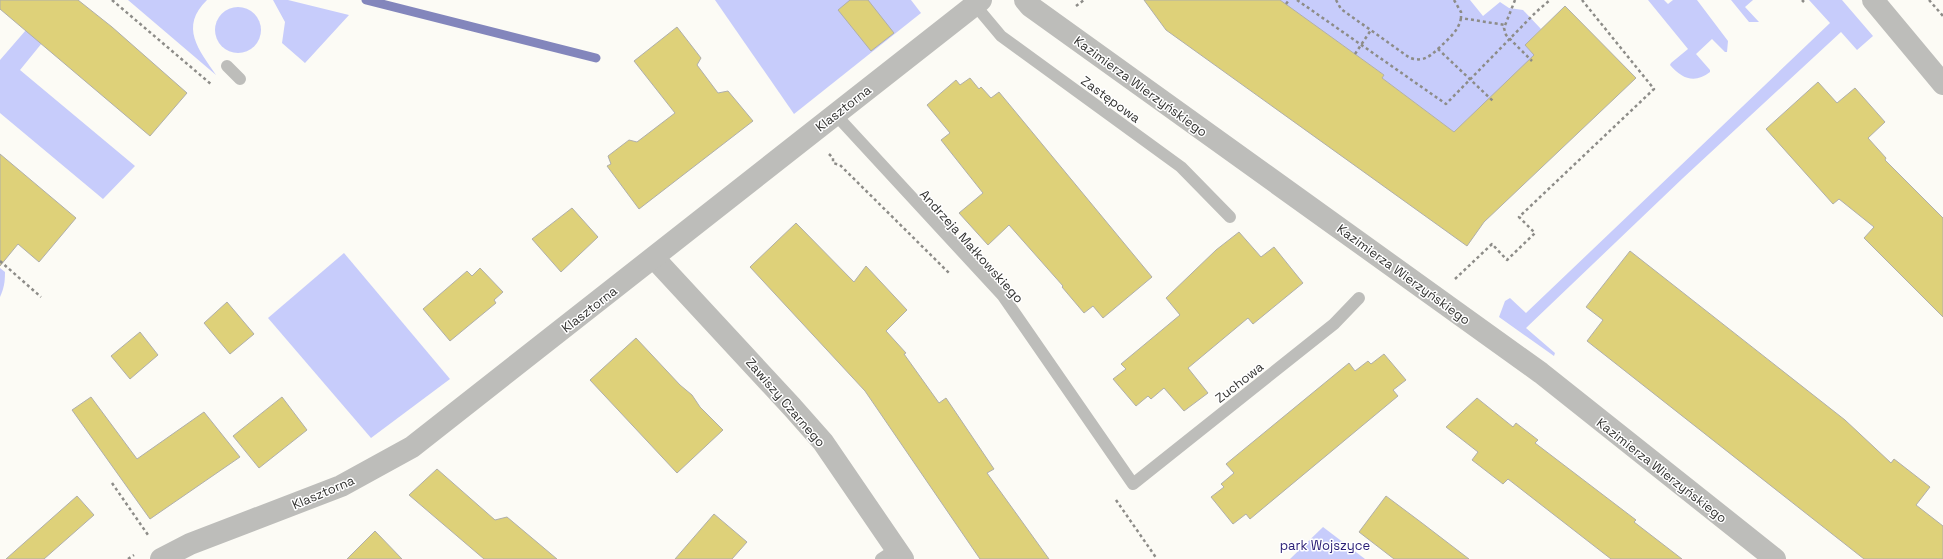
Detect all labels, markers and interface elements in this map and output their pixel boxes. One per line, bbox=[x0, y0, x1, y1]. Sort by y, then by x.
street label: Kazimierza Wierzyńskiego bbox=[1071, 32, 1211, 141]
street label: Zastępowa bbox=[1078, 72, 1144, 127]
street label: Klasztorna bbox=[812, 81, 875, 136]
street label: Andrzeja Małkowskiego bbox=[916, 186, 1027, 307]
street label: Kazimierza Wierzyńskiego bbox=[1334, 220, 1474, 329]
street label: Klasztorna bbox=[558, 282, 621, 337]
street label: Zawiszy Czarnego bbox=[742, 354, 829, 450]
street label: Zuchowa bbox=[1212, 358, 1267, 407]
street label: Kazimierza Wierzyńskiego bbox=[1593, 414, 1730, 527]
street label: Klasztorna bbox=[289, 471, 358, 513]
park label: park Wojszyce bbox=[1280, 537, 1370, 554]

